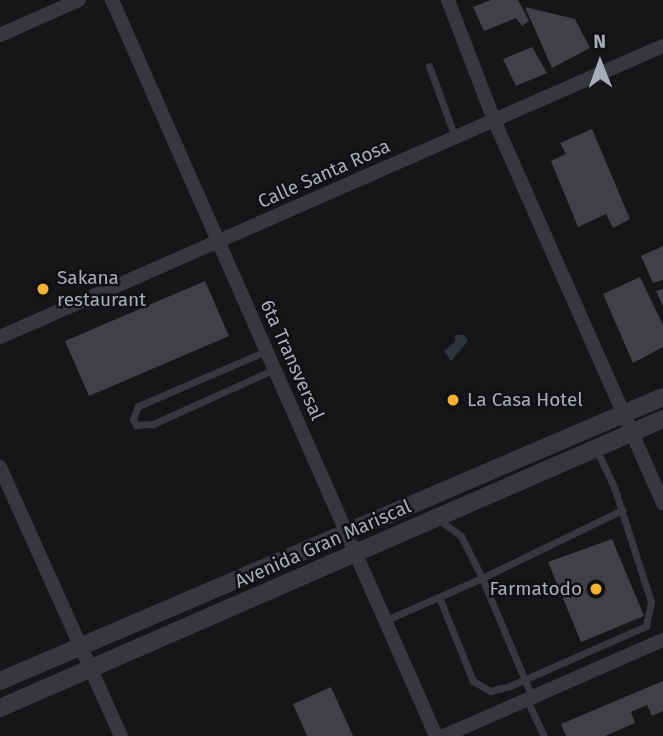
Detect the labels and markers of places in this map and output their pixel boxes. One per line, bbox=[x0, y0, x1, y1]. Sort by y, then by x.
place label: Sakana restaurant bbox=[57, 267, 146, 311]
marker: Sakana restaurant bbox=[35, 281, 51, 297]
place label: La Casa Hotel bbox=[467, 389, 583, 411]
marker: La Casa Hotel bbox=[445, 392, 461, 408]
place label: Farmatodo bbox=[489, 578, 582, 600]
marker: Farmatodo bbox=[588, 581, 604, 597]

